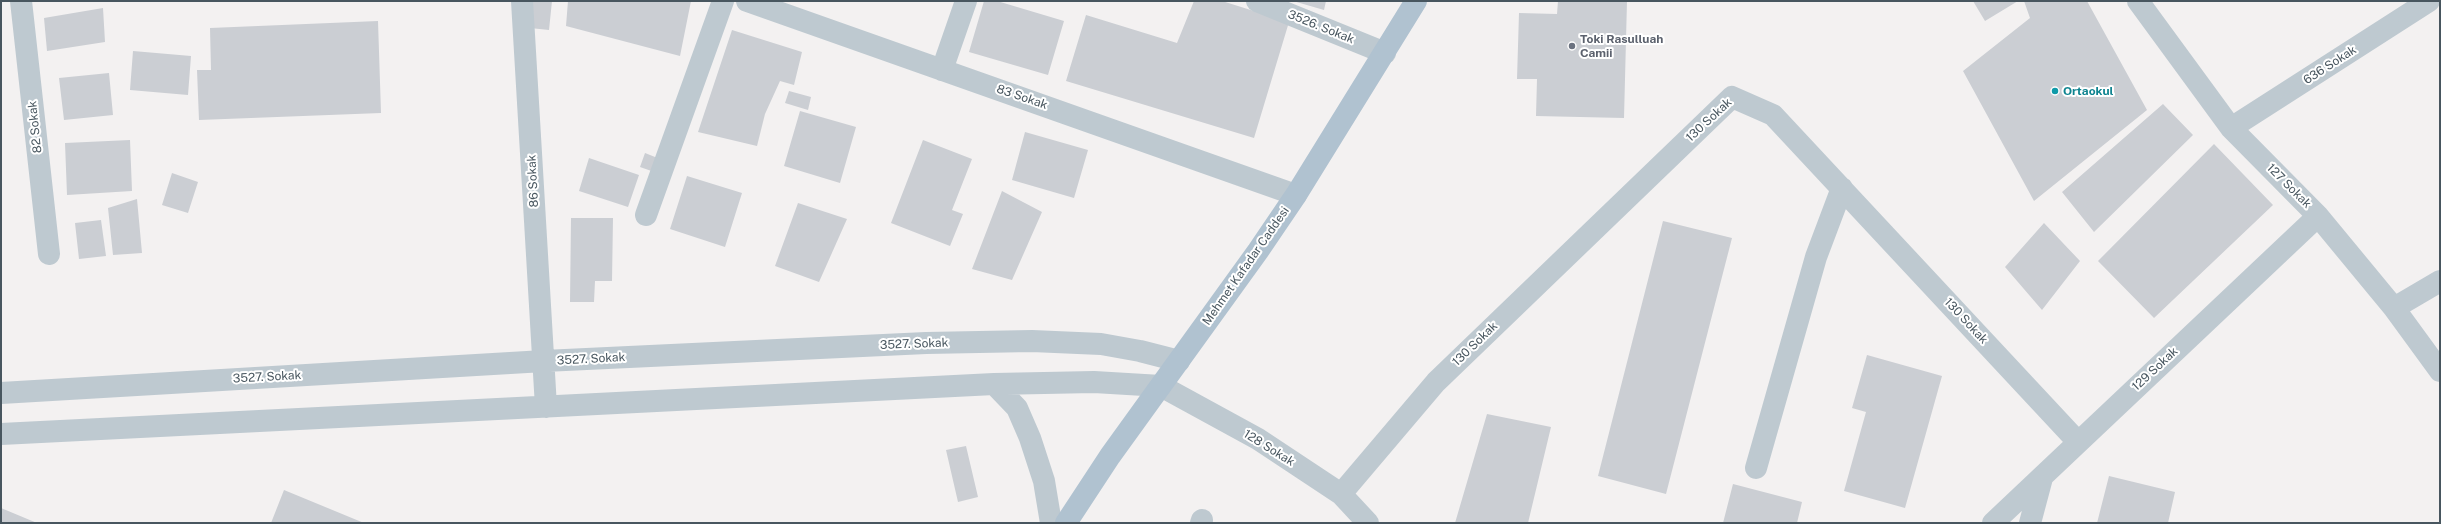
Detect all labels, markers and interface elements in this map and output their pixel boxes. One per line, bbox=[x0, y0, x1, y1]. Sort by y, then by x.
street label: 3526. Sokak bbox=[1286, 7, 1356, 47]
place label: Toki Rasulluah Camii bbox=[1580, 32, 1663, 60]
marker: Toki Rasulluah Camii bbox=[1567, 41, 1577, 51]
street label: 636 Sokak bbox=[2301, 43, 2359, 87]
street label: 83 Sokak bbox=[995, 82, 1049, 112]
place label: Ortaokul bbox=[2063, 84, 2114, 98]
marker: Ortaokul bbox=[2050, 86, 2060, 96]
street label: 130 Sokak bbox=[1683, 95, 1735, 145]
street label: 82 Sokak bbox=[25, 100, 45, 154]
street label: 86 Sokak bbox=[524, 154, 542, 208]
street label: 127 Sokak bbox=[2264, 161, 2314, 211]
street label: Mehmet Kafadar Caddesi bbox=[1200, 204, 1292, 328]
street label: 130 Sokak bbox=[1941, 295, 1991, 347]
street label: 130 Sokak bbox=[1449, 319, 1501, 369]
street label: 3527. Sokak bbox=[879, 336, 949, 352]
street label: 129 Sokak bbox=[2129, 344, 2181, 394]
street label: 3527. Sokak bbox=[556, 350, 626, 368]
street label: 3527. Sokak bbox=[232, 368, 302, 386]
street label: 128 Sokak bbox=[1241, 427, 1297, 469]

